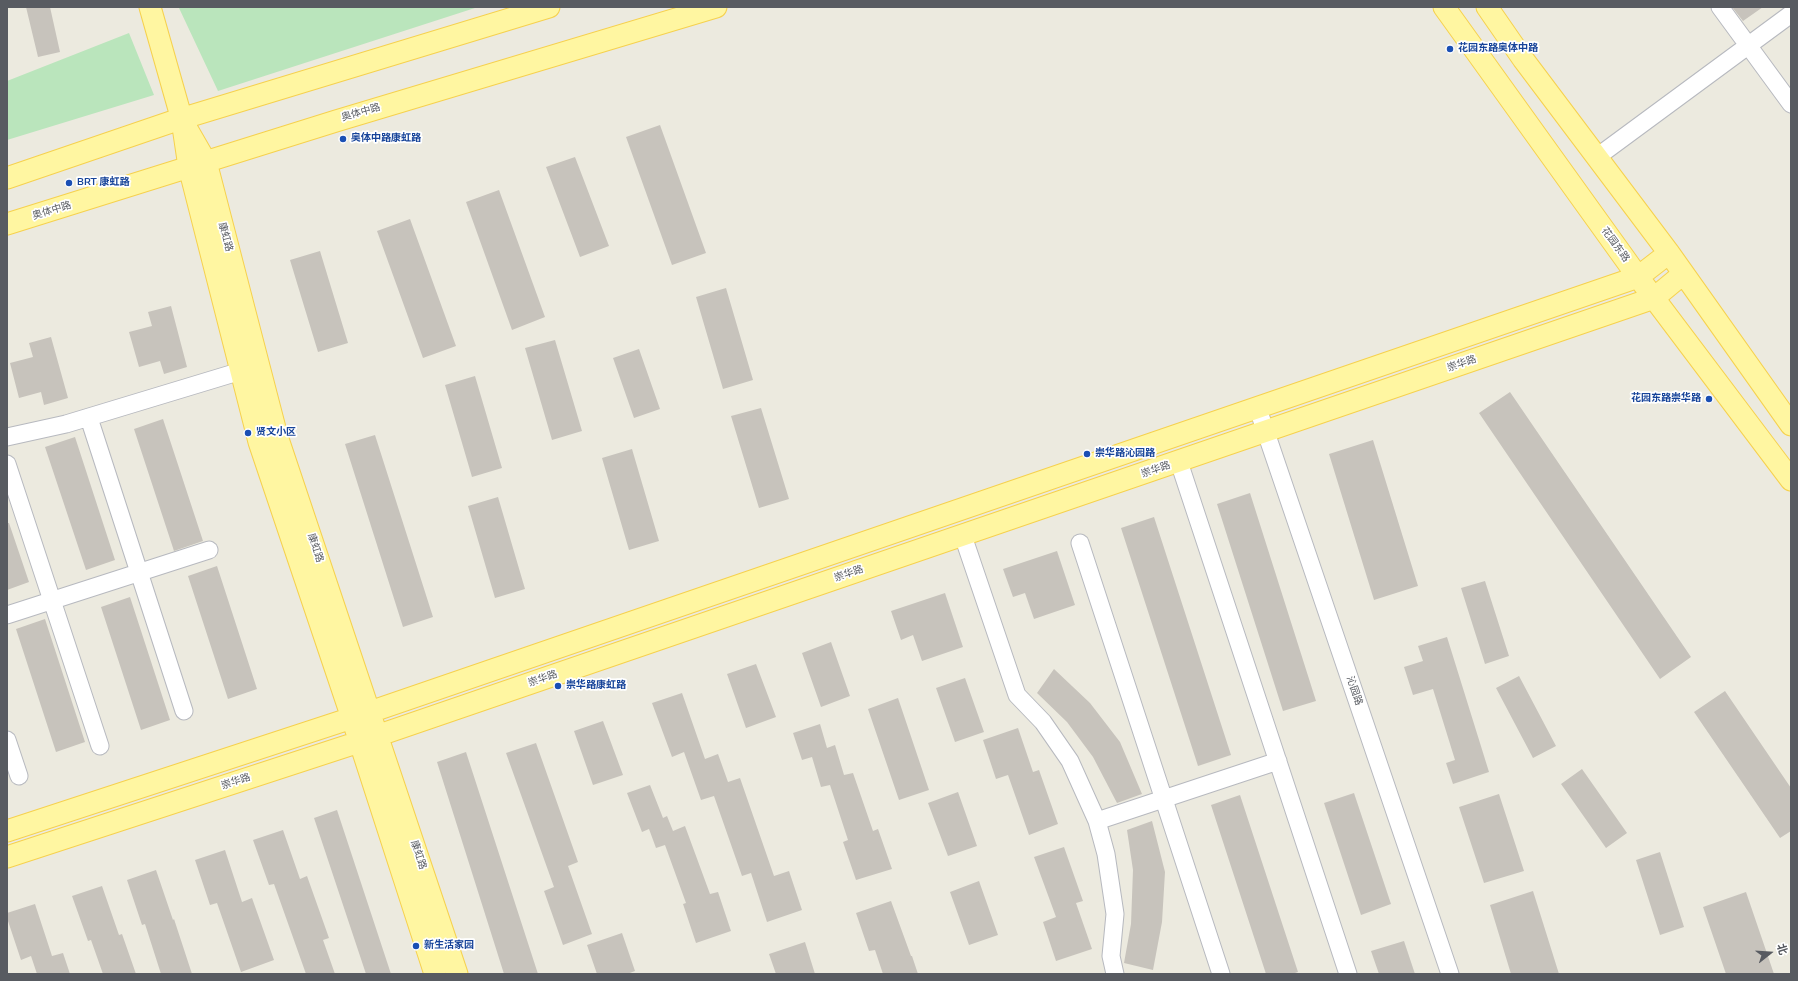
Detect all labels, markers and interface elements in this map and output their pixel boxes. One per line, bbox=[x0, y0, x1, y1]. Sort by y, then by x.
place label: 花园东路奥体中路 bbox=[1458, 43, 1538, 55]
marker: 花园东路奥体中路 bbox=[1445, 44, 1455, 54]
street label: 奥体中路 bbox=[340, 102, 382, 124]
place label: 奥体中路康虹路 bbox=[351, 133, 421, 145]
marker: 奥体中路康虹路 bbox=[338, 134, 348, 144]
place label: BRT 康虹路 bbox=[77, 177, 129, 189]
marker: BRT 康虹路 bbox=[64, 178, 74, 188]
street label: 奥体中路 bbox=[31, 199, 73, 223]
street label: 康虹路 bbox=[215, 221, 235, 253]
street label: 花园东路 bbox=[1598, 225, 1632, 265]
street label: 崇华路 bbox=[1446, 353, 1478, 375]
place label: 花园东路崇华路 bbox=[1631, 393, 1701, 405]
marker: 花园东路崇华路 bbox=[1704, 394, 1714, 404]
place label: 贤文小区 bbox=[256, 427, 296, 439]
marker: 贤文小区 bbox=[243, 428, 253, 438]
place label: 崇华路沁园路 bbox=[1095, 448, 1155, 460]
marker: 崇华路沁园路 bbox=[1082, 449, 1092, 459]
street label: 崇华路 bbox=[1140, 459, 1172, 481]
street label: 康虹路 bbox=[305, 532, 325, 564]
street label: 崇华路 bbox=[833, 563, 865, 585]
street label: 崇华路 bbox=[527, 668, 559, 690]
street label: 沁园路 bbox=[1343, 675, 1365, 707]
place label: 崇华路康虹路 bbox=[566, 680, 626, 692]
marker: 崇华路康虹路 bbox=[553, 681, 563, 691]
street label: 崇华路 bbox=[220, 772, 252, 792]
street label: 康虹路 bbox=[408, 839, 428, 871]
north arrow bbox=[1750, 933, 1790, 973]
place label: 新生活家园 bbox=[424, 940, 474, 952]
marker: 新生活家园 bbox=[411, 941, 421, 951]
text: 北 bbox=[1773, 942, 1791, 957]

